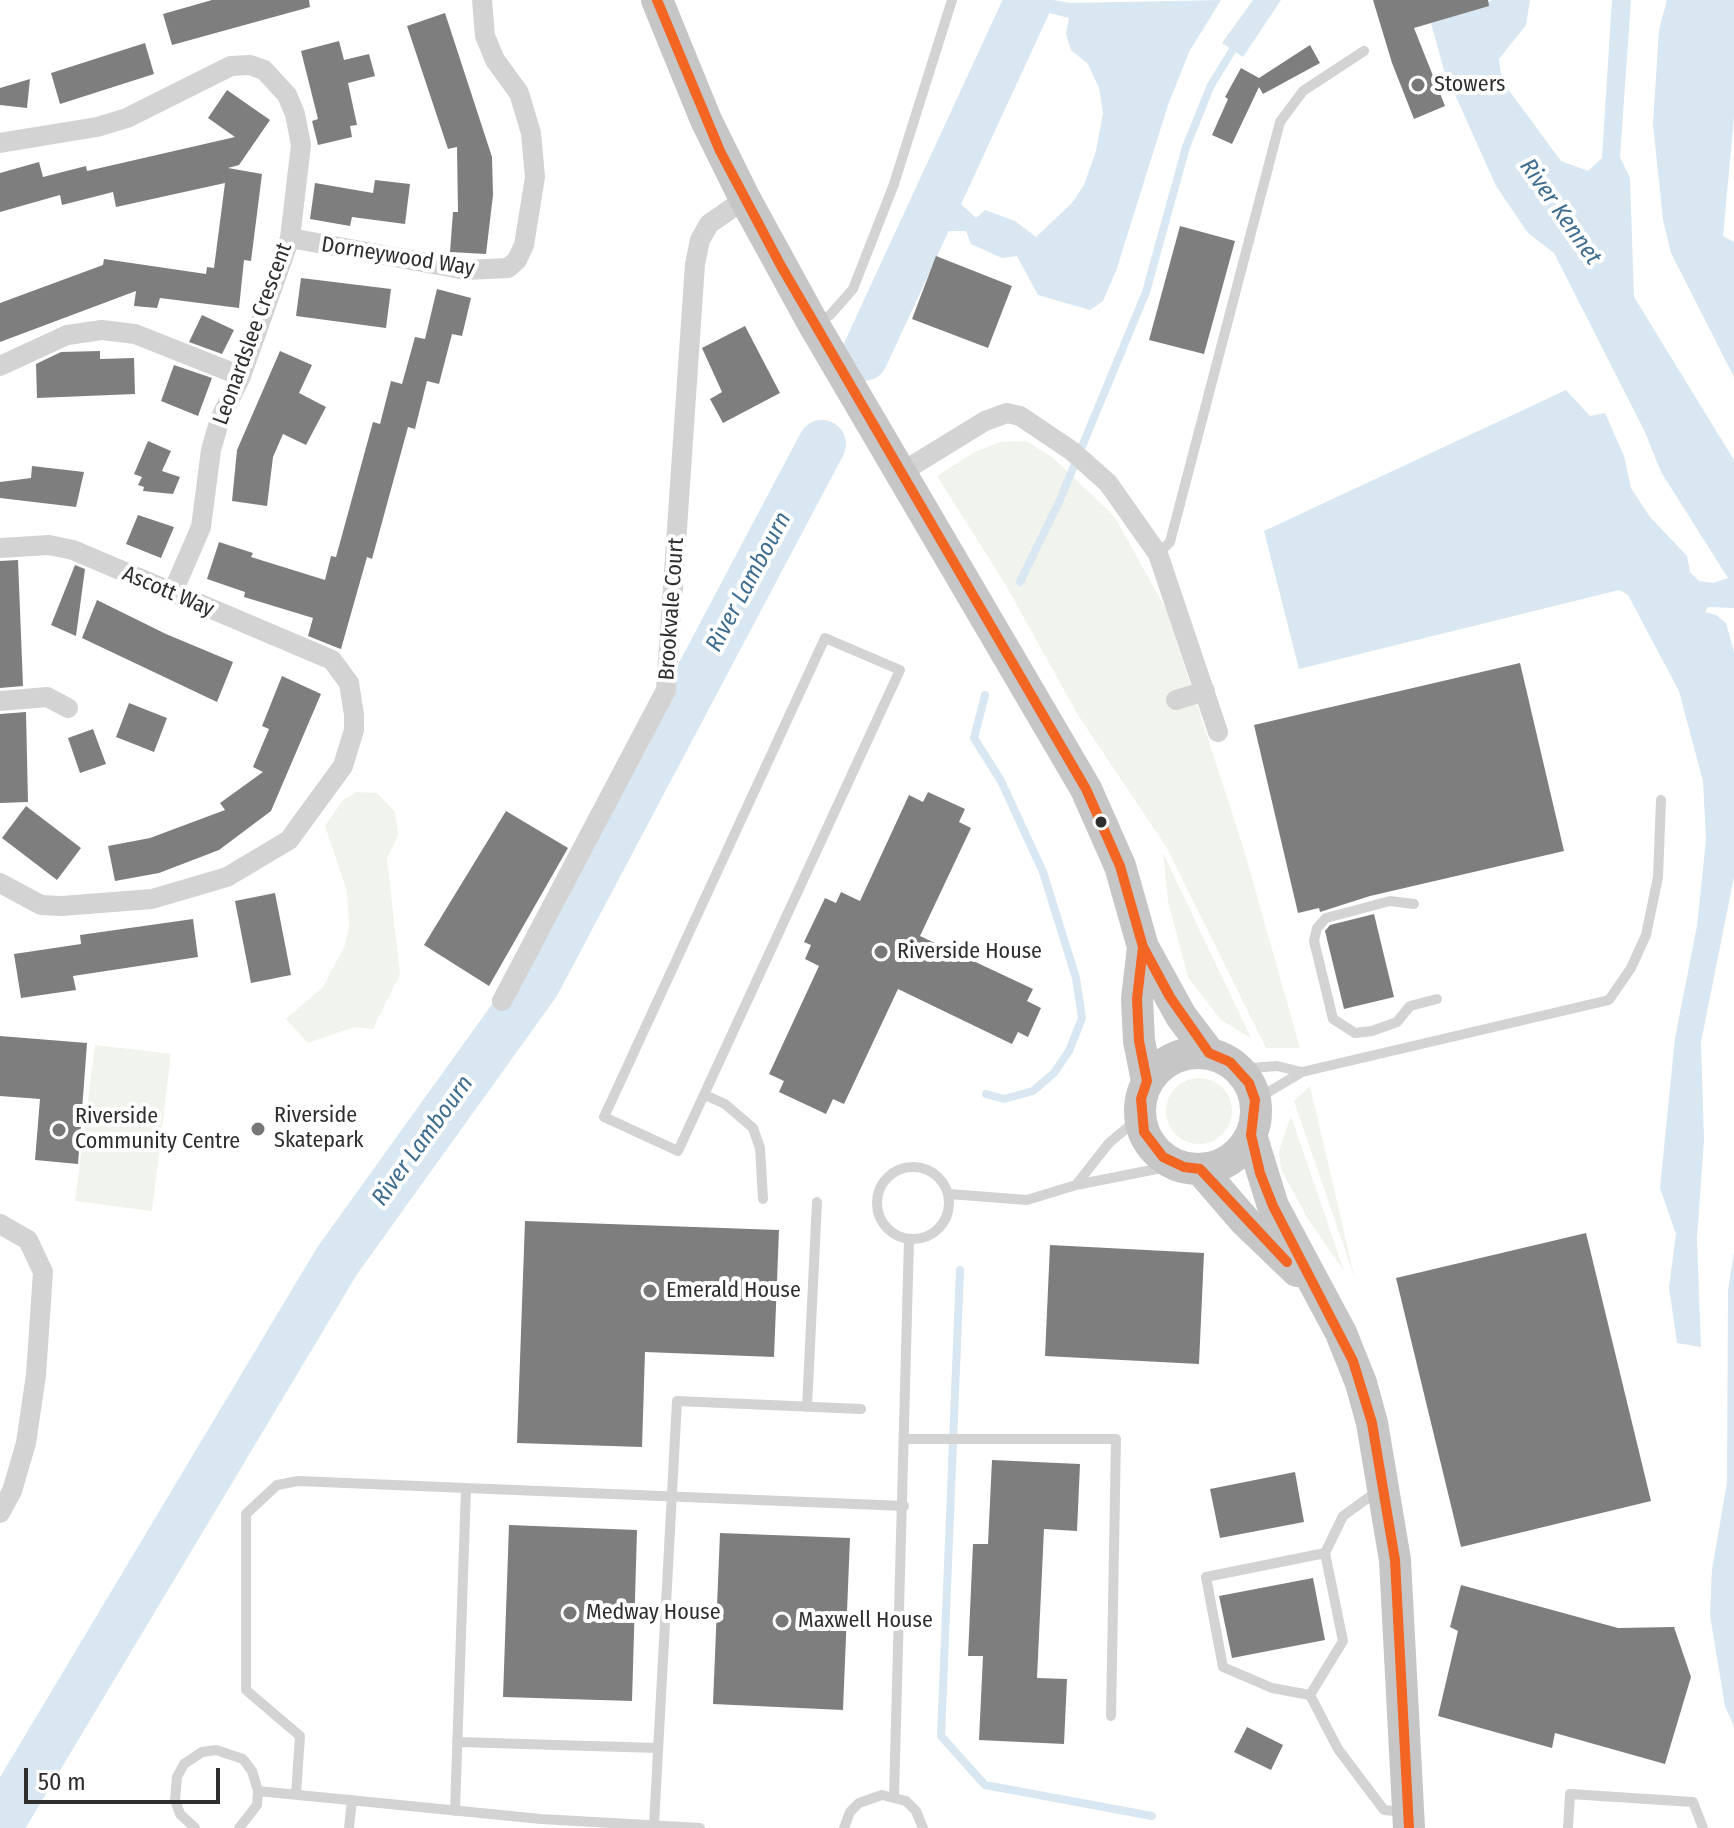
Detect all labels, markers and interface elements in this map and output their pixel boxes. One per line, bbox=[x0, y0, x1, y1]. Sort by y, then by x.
place label: Stowers bbox=[1434, 72, 1505, 98]
marker: Stowers bbox=[1409, 76, 1427, 94]
water label: River Kennet bbox=[1513, 153, 1607, 271]
street label: Dorneywood Way bbox=[319, 232, 477, 282]
street label: Leonardslee Crescent bbox=[208, 239, 298, 429]
water label: River Lambourn bbox=[700, 507, 798, 657]
street label: Brookvale Court bbox=[654, 537, 690, 681]
street label: Ascott Way bbox=[118, 561, 218, 623]
unlabelled marker bbox=[1093, 814, 1109, 830]
place label: Riverside House bbox=[897, 939, 1042, 965]
marker: Riverside House bbox=[872, 943, 890, 961]
water label: River Lambourn bbox=[366, 1070, 480, 1212]
place label: Riverside Skatepark bbox=[274, 1103, 364, 1154]
place label: Riverside Community Centre bbox=[75, 1104, 240, 1156]
marker: Riverside Skatepark bbox=[249, 1120, 267, 1138]
marker: Riverside Community Centre bbox=[50, 1121, 68, 1139]
place label: Emerald House bbox=[666, 1278, 801, 1304]
marker: Emerald House bbox=[641, 1282, 659, 1300]
place label: Medway House bbox=[586, 1600, 721, 1626]
marker: Medway House bbox=[561, 1604, 579, 1622]
place label: Maxwell House bbox=[798, 1608, 933, 1634]
marker: Maxwell House bbox=[773, 1612, 791, 1630]
scale bar bbox=[28, 1752, 224, 1802]
text: 50 m bbox=[38, 1768, 86, 1796]

